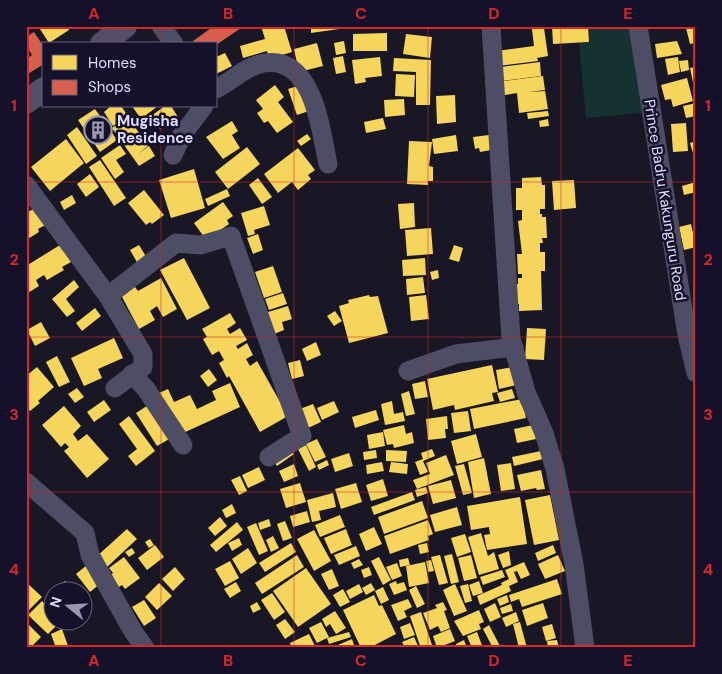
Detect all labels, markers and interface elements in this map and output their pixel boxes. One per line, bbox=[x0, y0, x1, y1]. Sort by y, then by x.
text: A bbox=[88, 3, 100, 24]
text: B bbox=[223, 3, 233, 24]
text: C bbox=[355, 3, 367, 24]
text: D bbox=[488, 3, 500, 24]
text: E bbox=[623, 3, 633, 24]
legend bbox=[42, 42, 218, 108]
text: Homes bbox=[88, 53, 137, 73]
text: Shops bbox=[88, 77, 131, 97]
text: 1 bbox=[11, 95, 17, 116]
text: 1 bbox=[705, 95, 711, 116]
street label: Prince Badru Kakunguru Road bbox=[639, 98, 691, 302]
place label: Mugisha Residence bbox=[117, 111, 193, 148]
building icon: Mugisha Residence bbox=[83, 115, 113, 145]
text: 2 bbox=[9, 249, 19, 270]
text: 2 bbox=[703, 249, 713, 270]
text: 3 bbox=[9, 404, 19, 425]
text: 3 bbox=[703, 404, 713, 425]
text: 4 bbox=[9, 559, 19, 580]
text: 4 bbox=[703, 559, 713, 580]
north arrow bbox=[42, 582, 92, 632]
text: N bbox=[45, 594, 66, 610]
text: A bbox=[88, 650, 100, 671]
text: B bbox=[223, 650, 233, 671]
text: C bbox=[355, 650, 367, 671]
text: D bbox=[488, 650, 500, 671]
text: E bbox=[623, 650, 633, 671]

